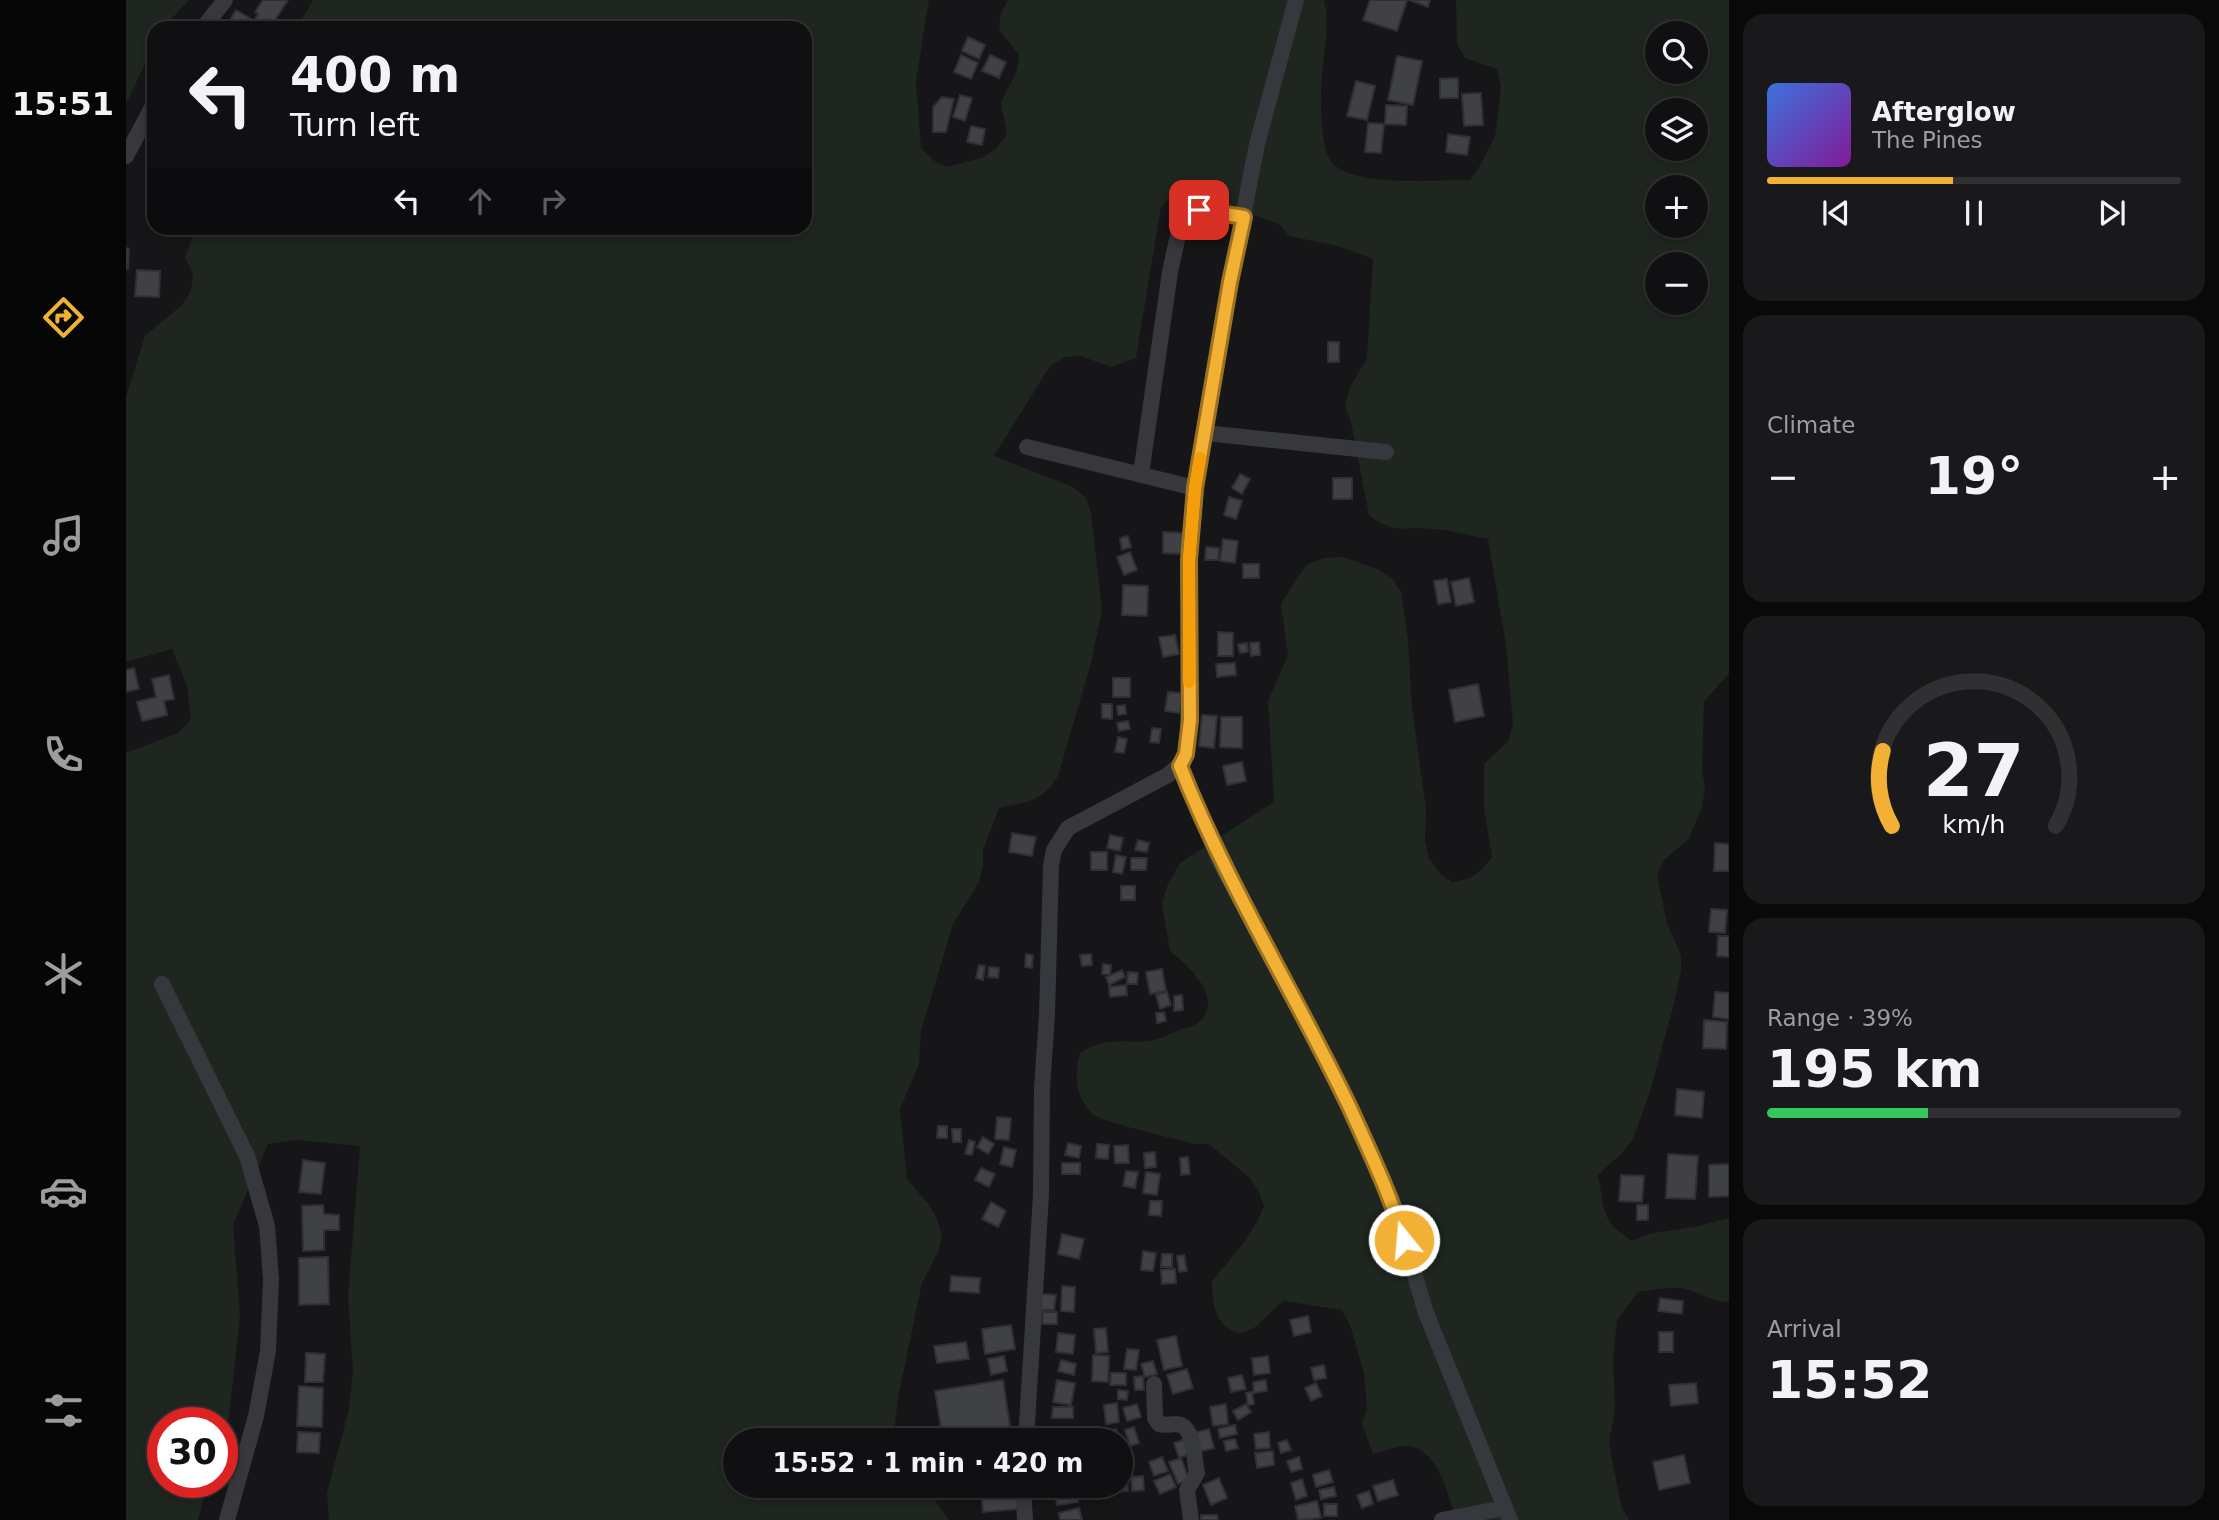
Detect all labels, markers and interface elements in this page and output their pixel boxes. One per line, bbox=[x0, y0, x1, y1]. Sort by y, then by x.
map controls bbox=[1645, 21, 1708, 315]
button: search bbox=[1645, 21, 1708, 84]
text: 400 m bbox=[290, 47, 460, 104]
icon: left bbox=[175, 49, 266, 140]
text: 15:51 bbox=[12, 85, 114, 123]
text: Afterglow bbox=[1872, 97, 2016, 127]
button: layers bbox=[1645, 98, 1708, 161]
text: Turn left bbox=[290, 106, 420, 144]
text: The Pines bbox=[1872, 127, 1983, 153]
button: + bbox=[1645, 175, 1708, 238]
pin bbox=[1169, 180, 1229, 240]
icon: left bbox=[388, 182, 426, 220]
icon: ahead bbox=[461, 182, 499, 220]
icon: right bbox=[534, 182, 572, 220]
icon: arrive bbox=[1180, 191, 1218, 229]
icon: previous bbox=[1817, 194, 1855, 232]
icon: pause bbox=[1955, 194, 1993, 232]
icon: next bbox=[2093, 194, 2131, 232]
button: − bbox=[1645, 252, 1708, 315]
icon: directions bbox=[39, 293, 88, 342]
text: Climate bbox=[1767, 412, 1856, 438]
text: 19° bbox=[1925, 446, 2023, 506]
text: − bbox=[1767, 455, 1799, 499]
text: + bbox=[2149, 455, 2181, 499]
icon: music bbox=[39, 511, 88, 560]
text: 27 bbox=[1923, 728, 2025, 813]
icon: phone bbox=[39, 730, 88, 779]
text: km/h bbox=[1942, 810, 2006, 839]
icon: climate bbox=[39, 949, 88, 998]
text: Range · 39% bbox=[1767, 1005, 1913, 1031]
text: 195 km bbox=[1767, 1039, 1982, 1099]
icon: car bbox=[39, 1167, 88, 1216]
position arrow bbox=[1367, 1203, 1441, 1277]
text: Arrival bbox=[1767, 1316, 1842, 1342]
text: 15:52 bbox=[1767, 1350, 1933, 1410]
icon: filters bbox=[39, 1386, 88, 1435]
speed limit sign: 30 bbox=[147, 1407, 238, 1498]
text: 15:52 · 1 min · 420 m bbox=[773, 1448, 1083, 1478]

